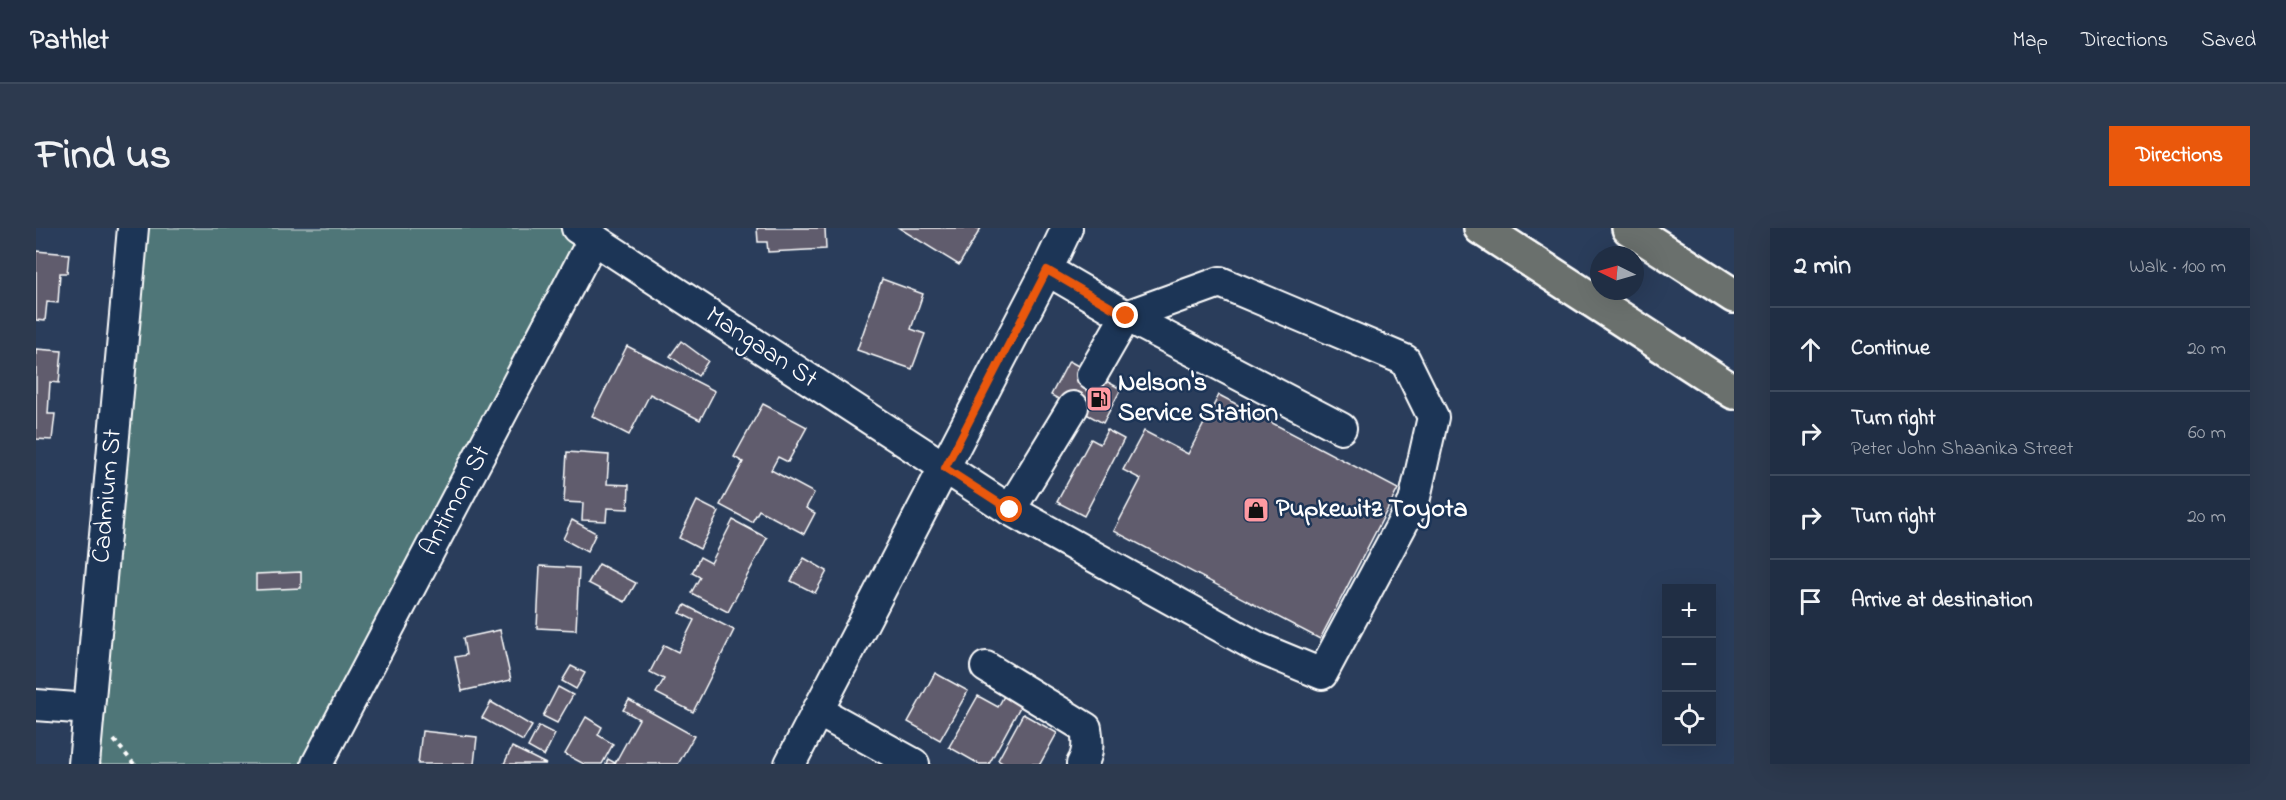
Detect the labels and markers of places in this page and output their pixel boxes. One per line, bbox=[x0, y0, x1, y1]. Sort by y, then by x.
place label: Nelson's Service Station bbox=[1118, 365, 1278, 433]
fuel station icon: Nelson's Service Station bbox=[1084, 384, 1114, 414]
place label: Pupkewitz Toyota bbox=[1276, 491, 1467, 529]
shop icon: Pupkewitz Toyota bbox=[1241, 495, 1271, 525]

